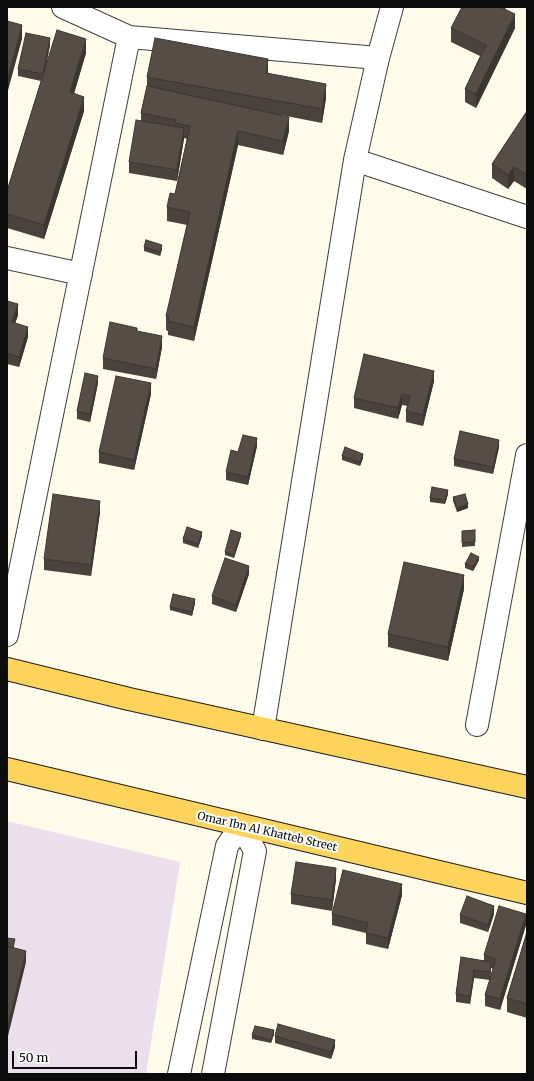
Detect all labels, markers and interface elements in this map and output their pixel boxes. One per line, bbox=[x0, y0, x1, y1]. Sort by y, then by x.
street label: Omar Ibn Al Khatteb Street bbox=[196, 810, 338, 854]
scale bar bbox=[14, 1043, 139, 1069]
text: 50 m bbox=[19, 1050, 48, 1065]

